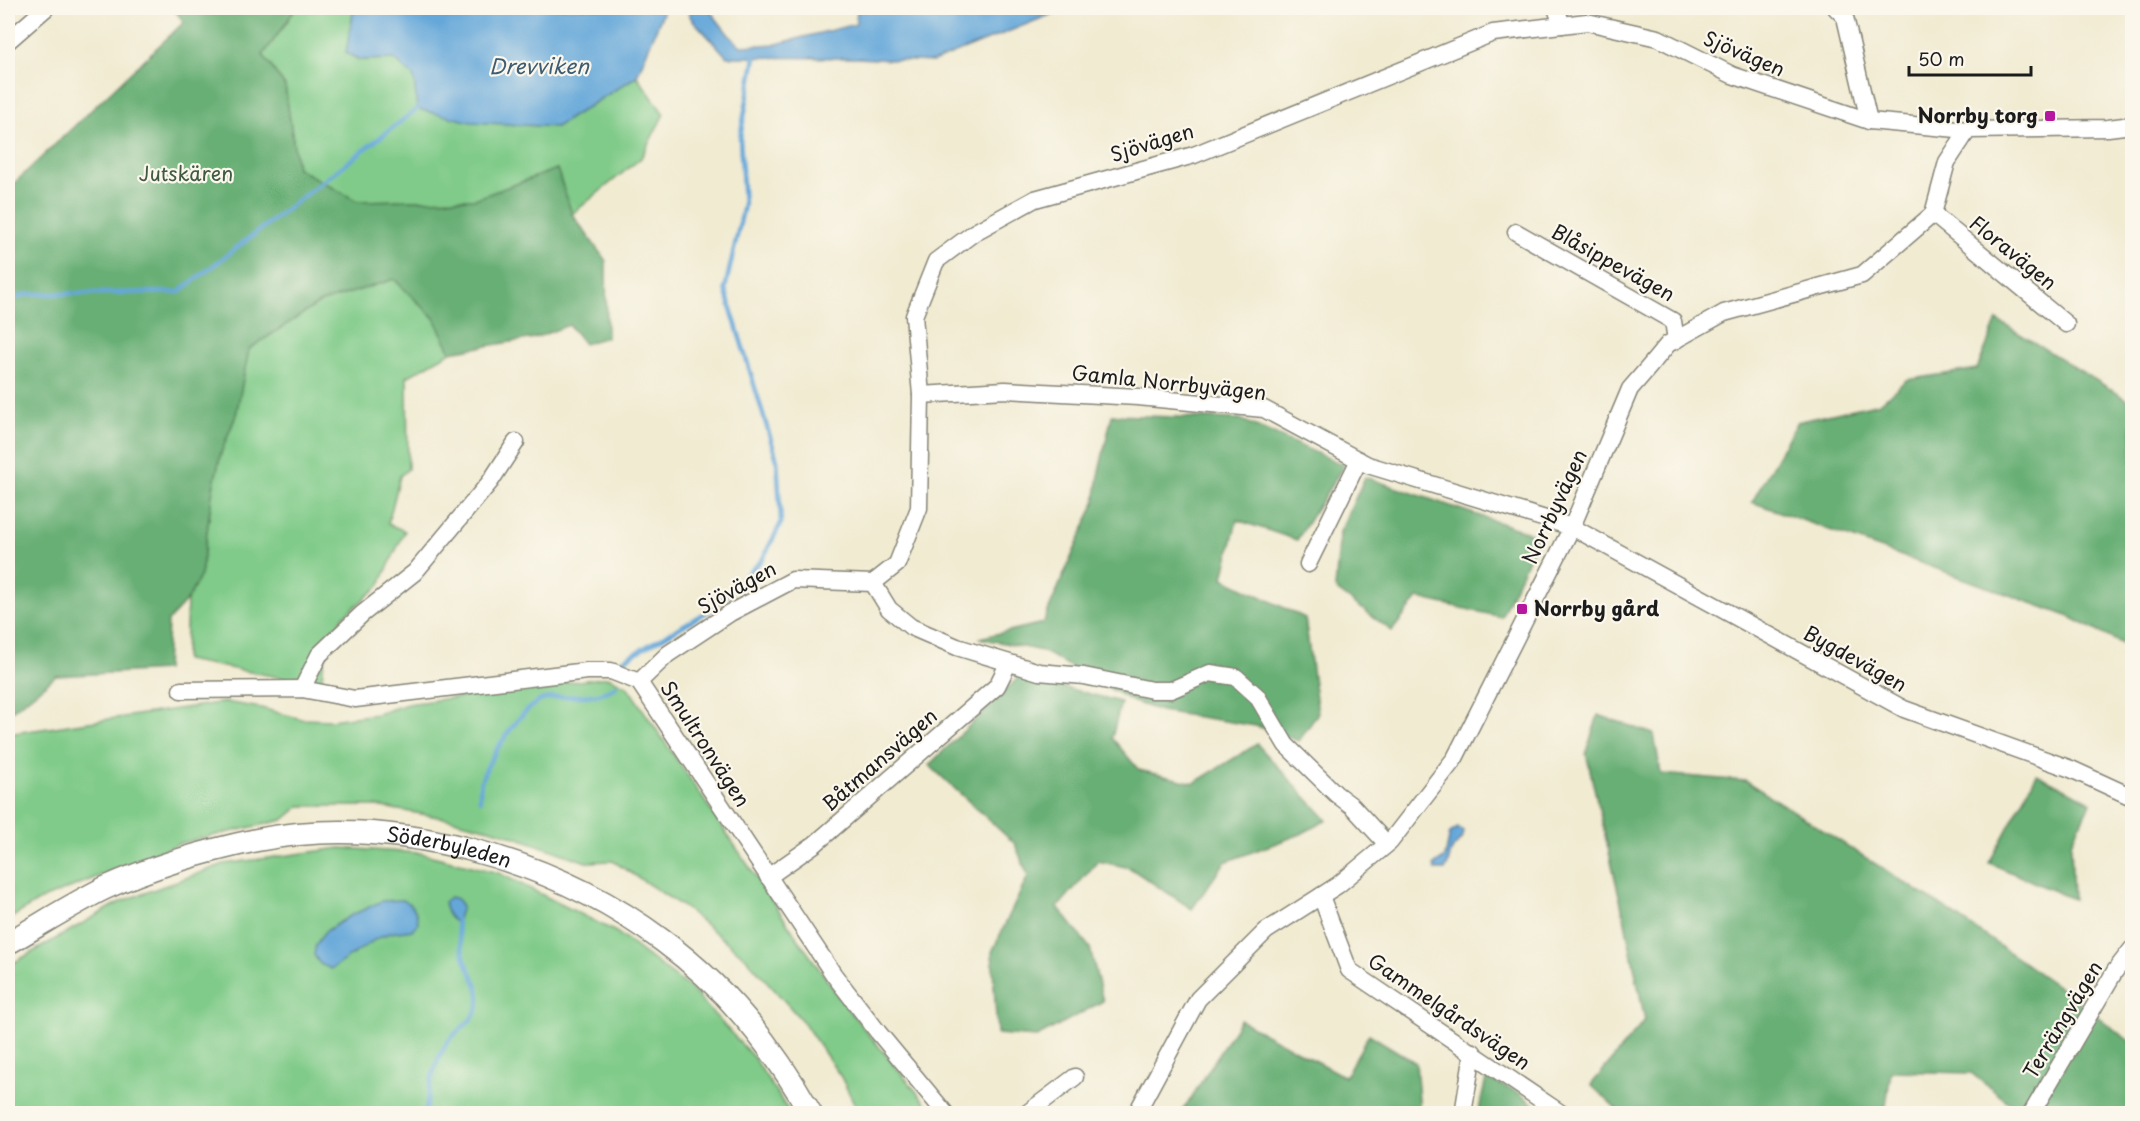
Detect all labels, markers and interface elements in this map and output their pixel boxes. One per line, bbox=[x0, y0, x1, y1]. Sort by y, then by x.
street label: Sjövägen bbox=[1699, 22, 1790, 84]
scale bar bbox=[1909, 39, 2030, 77]
text: 50 m bbox=[1918, 45, 1965, 72]
water label: Drevviken bbox=[489, 49, 590, 81]
place label: Norrby torg bbox=[1918, 100, 2038, 130]
marker: Norrby torg bbox=[2043, 109, 2057, 123]
street label: Sjövägen bbox=[1106, 115, 1197, 169]
park label: Jutskären bbox=[139, 158, 233, 188]
street label: Floravägen bbox=[1964, 208, 2064, 297]
street label: Blåsippevägen bbox=[1546, 216, 1681, 308]
street label: Gamla Norrbyvägen bbox=[1070, 357, 1268, 407]
street label: Norrbyvägen bbox=[1514, 444, 1594, 569]
street label: Sjövägen bbox=[692, 553, 781, 621]
place label: Norrby gård bbox=[1534, 593, 1660, 623]
marker: Norrby gård bbox=[1515, 602, 1529, 616]
street label: Bygdevägen bbox=[1798, 617, 1913, 699]
street label: Smultronvägen bbox=[654, 674, 758, 813]
street label: Båtmansvägen bbox=[815, 701, 943, 818]
street label: Söderbyleden bbox=[385, 819, 516, 875]
street label: Gammelgårdsvägen bbox=[1362, 946, 1537, 1077]
street label: Terrängvägen bbox=[2015, 955, 2109, 1084]

